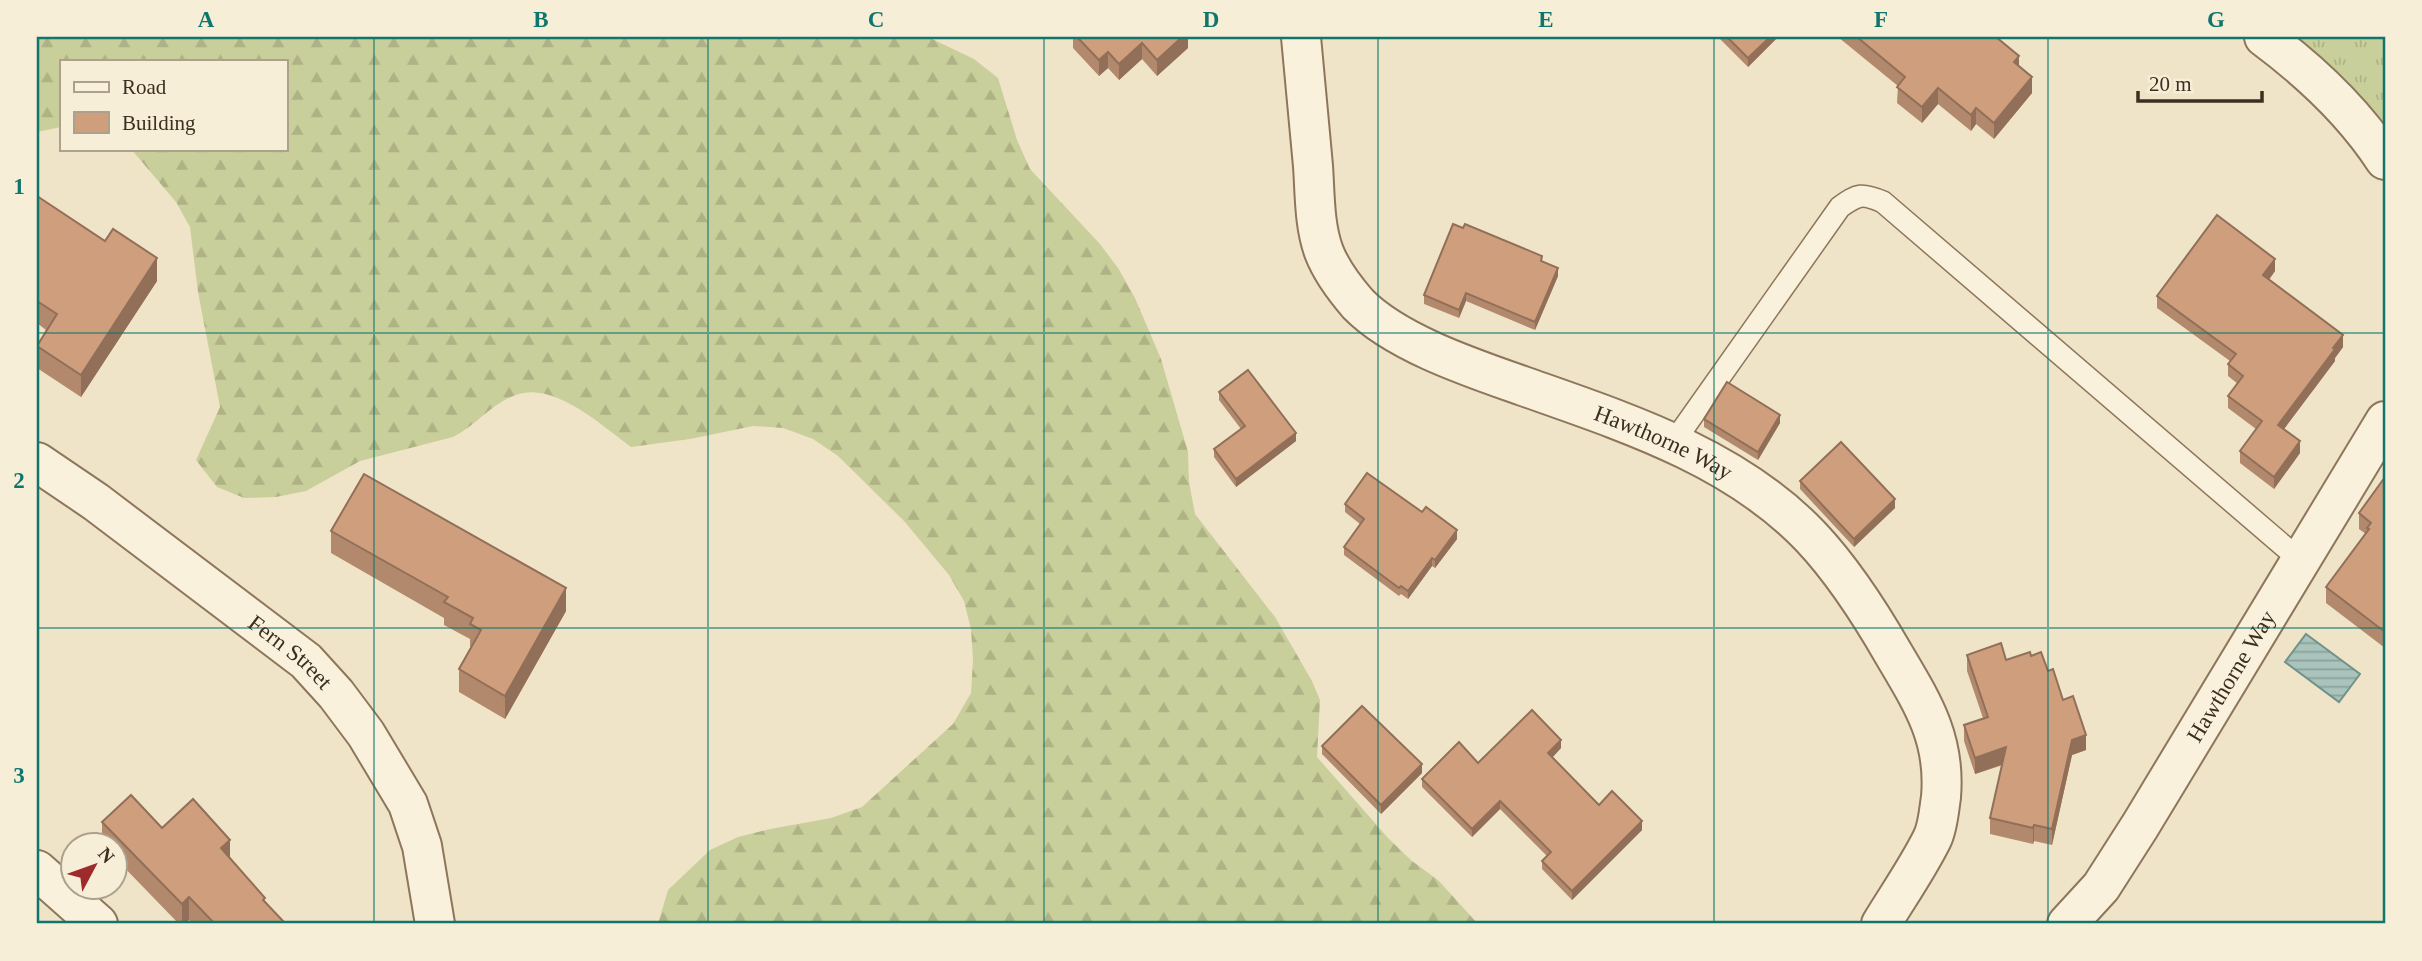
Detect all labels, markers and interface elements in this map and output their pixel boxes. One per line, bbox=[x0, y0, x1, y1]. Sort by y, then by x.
text: A bbox=[198, 7, 215, 32]
text: B bbox=[533, 7, 549, 32]
text: C bbox=[868, 7, 884, 32]
text: D bbox=[1203, 7, 1219, 32]
text: E bbox=[1538, 7, 1554, 32]
text: F bbox=[1874, 7, 1888, 32]
text: G bbox=[2207, 7, 2225, 32]
legend bbox=[60, 60, 287, 150]
scale bar bbox=[2138, 60, 2263, 104]
text: 20 m bbox=[2149, 72, 2192, 96]
text: Road bbox=[122, 75, 167, 99]
text: Building bbox=[122, 111, 196, 135]
text: 1 bbox=[13, 174, 25, 199]
street label: Hawthorne Way bbox=[1591, 400, 1738, 485]
text: 2 bbox=[13, 468, 25, 493]
street label: Hawthorne Way bbox=[2181, 605, 2280, 746]
street label: Fern Street bbox=[244, 610, 338, 694]
text: 3 bbox=[13, 763, 25, 788]
north arrow bbox=[60, 832, 130, 902]
text: N bbox=[94, 843, 119, 867]

